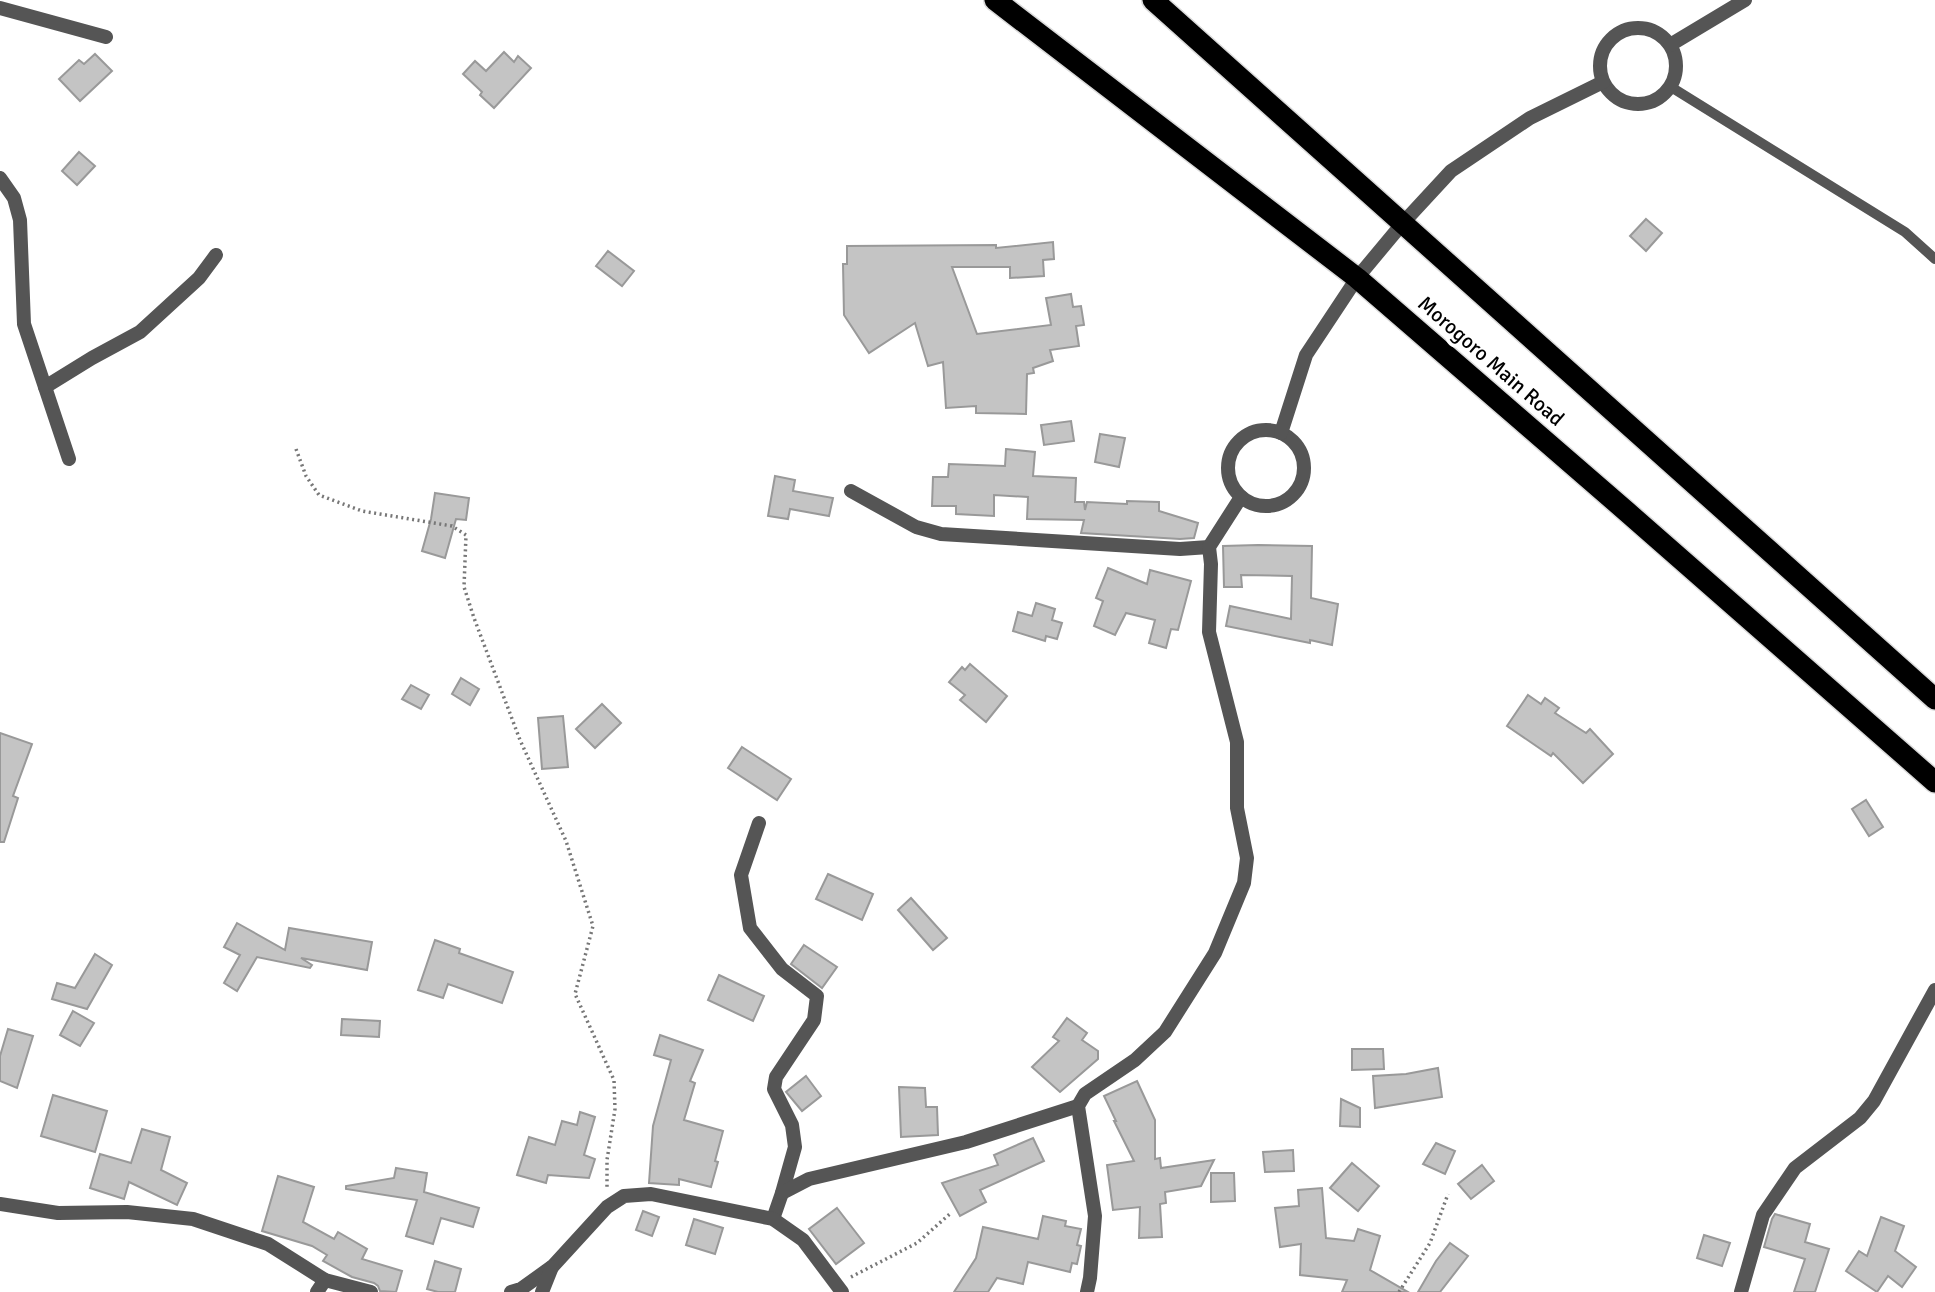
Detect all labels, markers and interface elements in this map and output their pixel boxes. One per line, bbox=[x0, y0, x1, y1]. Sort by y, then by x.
street label: Morogoro Main Road bbox=[1413, 290, 1569, 432]

